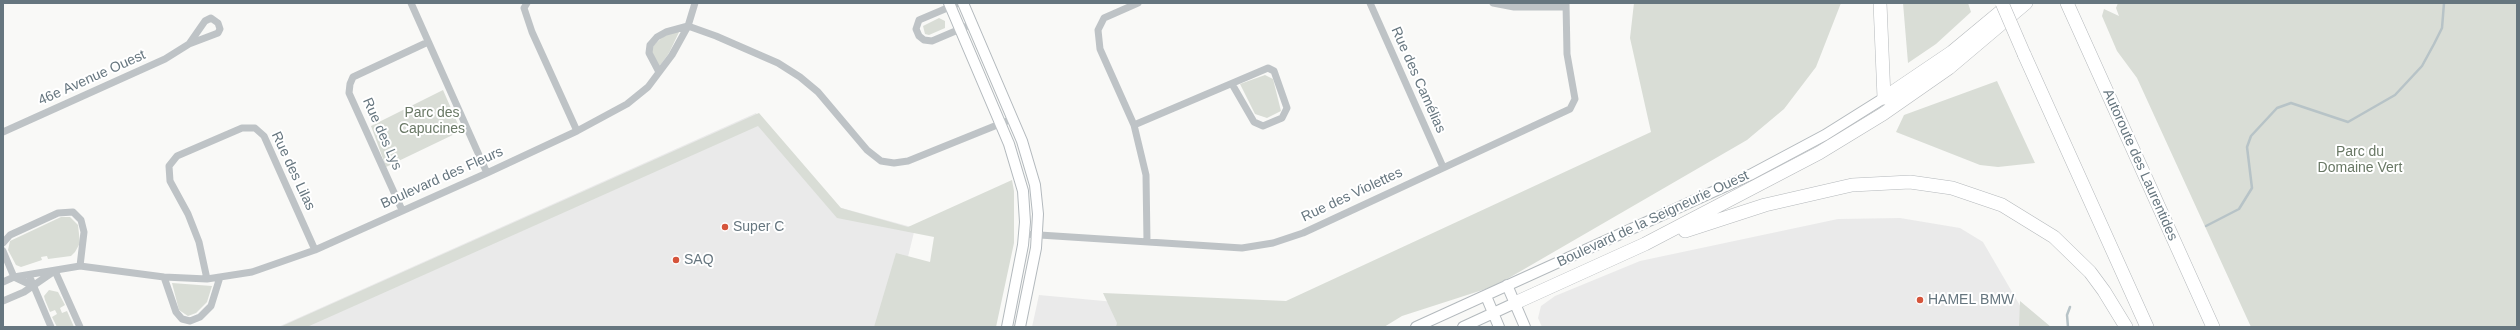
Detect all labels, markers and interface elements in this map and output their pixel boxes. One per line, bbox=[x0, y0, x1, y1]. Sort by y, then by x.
street label: Rue des Camélias bbox=[1387, 24, 1449, 136]
street label: 46e Avenue Ouest bbox=[36, 47, 148, 109]
street label: Autoroute des Laurentides bbox=[2099, 87, 2181, 243]
street label: Rue des Lys bbox=[359, 95, 405, 173]
park label: Parc des Capucines bbox=[399, 105, 465, 138]
street label: Rue des Lilas bbox=[267, 129, 319, 213]
street label: Boulevard des Fleurs bbox=[378, 143, 506, 213]
park label: Parc du Domaine Vert bbox=[2318, 144, 2402, 176]
street label: Rue des Violettes bbox=[1299, 164, 1405, 226]
street label: Boulevard de la Seigneurie Ouest bbox=[1555, 167, 1751, 271]
place label: Super C bbox=[733, 219, 784, 235]
marker: Super C bbox=[720, 222, 730, 232]
place label: SAQ bbox=[684, 252, 714, 268]
marker: SAQ bbox=[671, 255, 681, 265]
place label: HAMEL BMW bbox=[1928, 292, 2014, 308]
marker: HAMEL BMW bbox=[1915, 295, 1925, 305]

